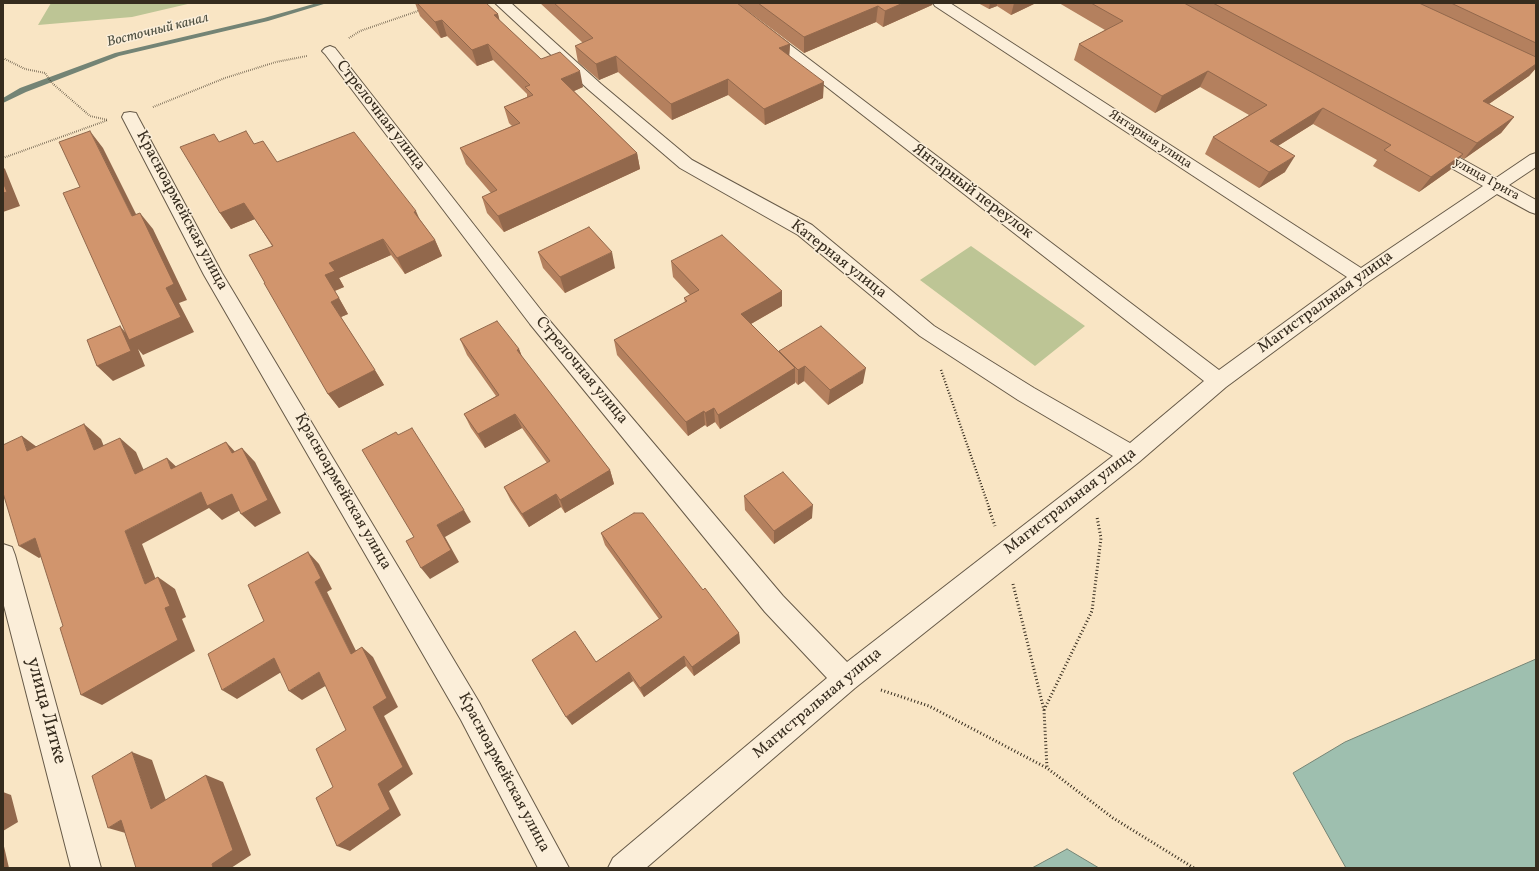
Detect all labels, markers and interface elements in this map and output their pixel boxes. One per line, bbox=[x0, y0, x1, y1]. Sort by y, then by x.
water label: Восточный канал bbox=[105, 10, 211, 52]
street label: Стрелочная улица bbox=[331, 57, 429, 175]
street label: Янтарная улица bbox=[1105, 107, 1195, 173]
street label: Красноармейская улица bbox=[131, 128, 231, 294]
street label: Янтарный переулок bbox=[908, 140, 1036, 244]
street label: улица Грига bbox=[1450, 155, 1522, 205]
street label: Катерная улица bbox=[786, 217, 890, 303]
street label: Магистральная улица bbox=[1255, 248, 1397, 358]
street label: Стрелочная улица bbox=[530, 313, 632, 429]
street label: Красноармейская улица bbox=[289, 410, 395, 574]
street label: Магистральная улица bbox=[1001, 444, 1141, 560]
street label: Магистральная улица bbox=[750, 644, 886, 764]
street label: улица Литке bbox=[20, 655, 70, 767]
street label: Красноармейская улица bbox=[453, 690, 553, 856]

